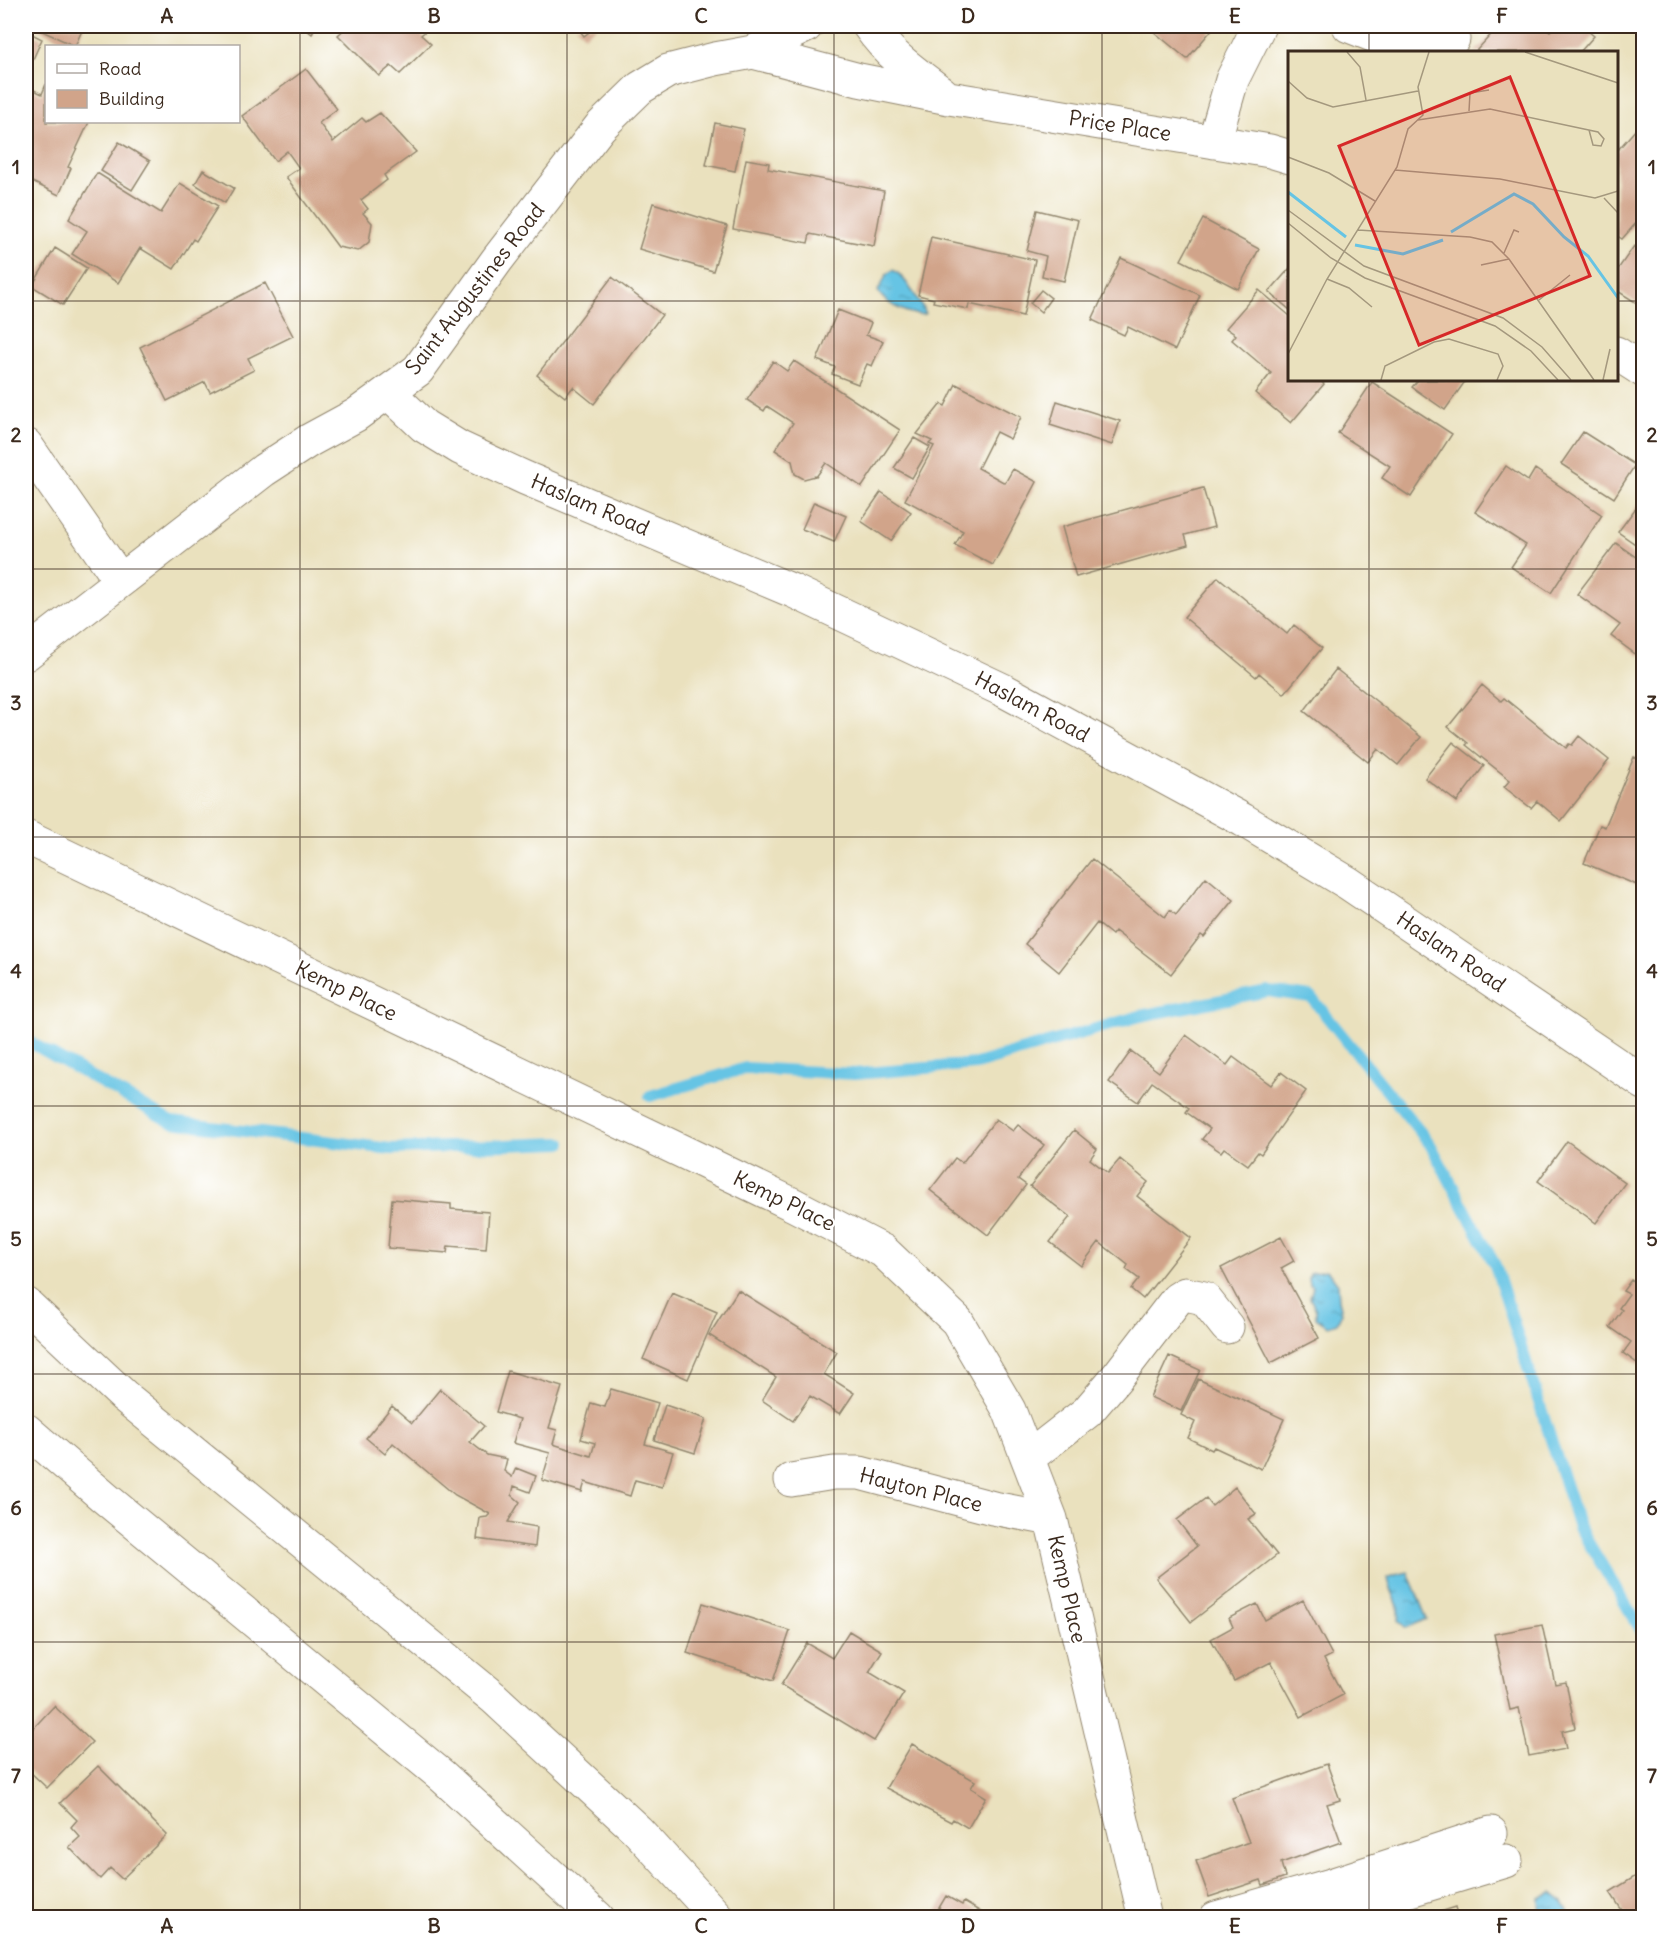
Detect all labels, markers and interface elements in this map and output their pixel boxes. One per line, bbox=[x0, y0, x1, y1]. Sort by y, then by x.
text: A bbox=[161, 3, 174, 28]
text: B bbox=[427, 3, 441, 28]
text: C bbox=[694, 3, 708, 28]
text: D bbox=[961, 3, 975, 28]
text: E bbox=[1229, 3, 1241, 28]
text: F bbox=[1496, 3, 1508, 28]
legend bbox=[45, 45, 240, 123]
inset map bbox=[1288, 51, 1618, 381]
text: Road bbox=[99, 57, 142, 80]
text: Building bbox=[99, 87, 164, 110]
street label: Price Place bbox=[1067, 104, 1173, 147]
text: 1 bbox=[12, 154, 20, 179]
text: 1 bbox=[1648, 154, 1656, 179]
street label: Saint Augustines Road bbox=[399, 197, 550, 380]
text: 2 bbox=[11, 422, 22, 447]
text: 2 bbox=[1647, 422, 1658, 447]
street label: Haslam Road bbox=[527, 467, 653, 542]
street label: Haslam Road bbox=[970, 665, 1094, 748]
text: 3 bbox=[10, 690, 22, 715]
text: 3 bbox=[1646, 690, 1658, 715]
street label: Haslam Road bbox=[1392, 905, 1511, 998]
street label: Kemp Place bbox=[291, 954, 402, 1027]
text: 4 bbox=[10, 958, 22, 983]
text: 4 bbox=[1646, 958, 1658, 983]
street label: Kemp Place bbox=[729, 1164, 840, 1237]
text: 5 bbox=[10, 1226, 22, 1251]
text: 5 bbox=[1646, 1226, 1658, 1251]
street label: Hayton Place bbox=[857, 1461, 985, 1518]
text: 6 bbox=[10, 1495, 22, 1520]
text: 6 bbox=[1646, 1495, 1658, 1520]
street label: Kemp Place bbox=[1042, 1532, 1093, 1646]
text: 7 bbox=[11, 1763, 21, 1788]
text: 7 bbox=[1647, 1763, 1657, 1788]
text: A bbox=[161, 1913, 174, 1938]
text: B bbox=[427, 1913, 441, 1938]
text: C bbox=[694, 1913, 708, 1938]
text: D bbox=[961, 1913, 975, 1938]
text: E bbox=[1229, 1913, 1241, 1938]
text: F bbox=[1496, 1913, 1508, 1938]

